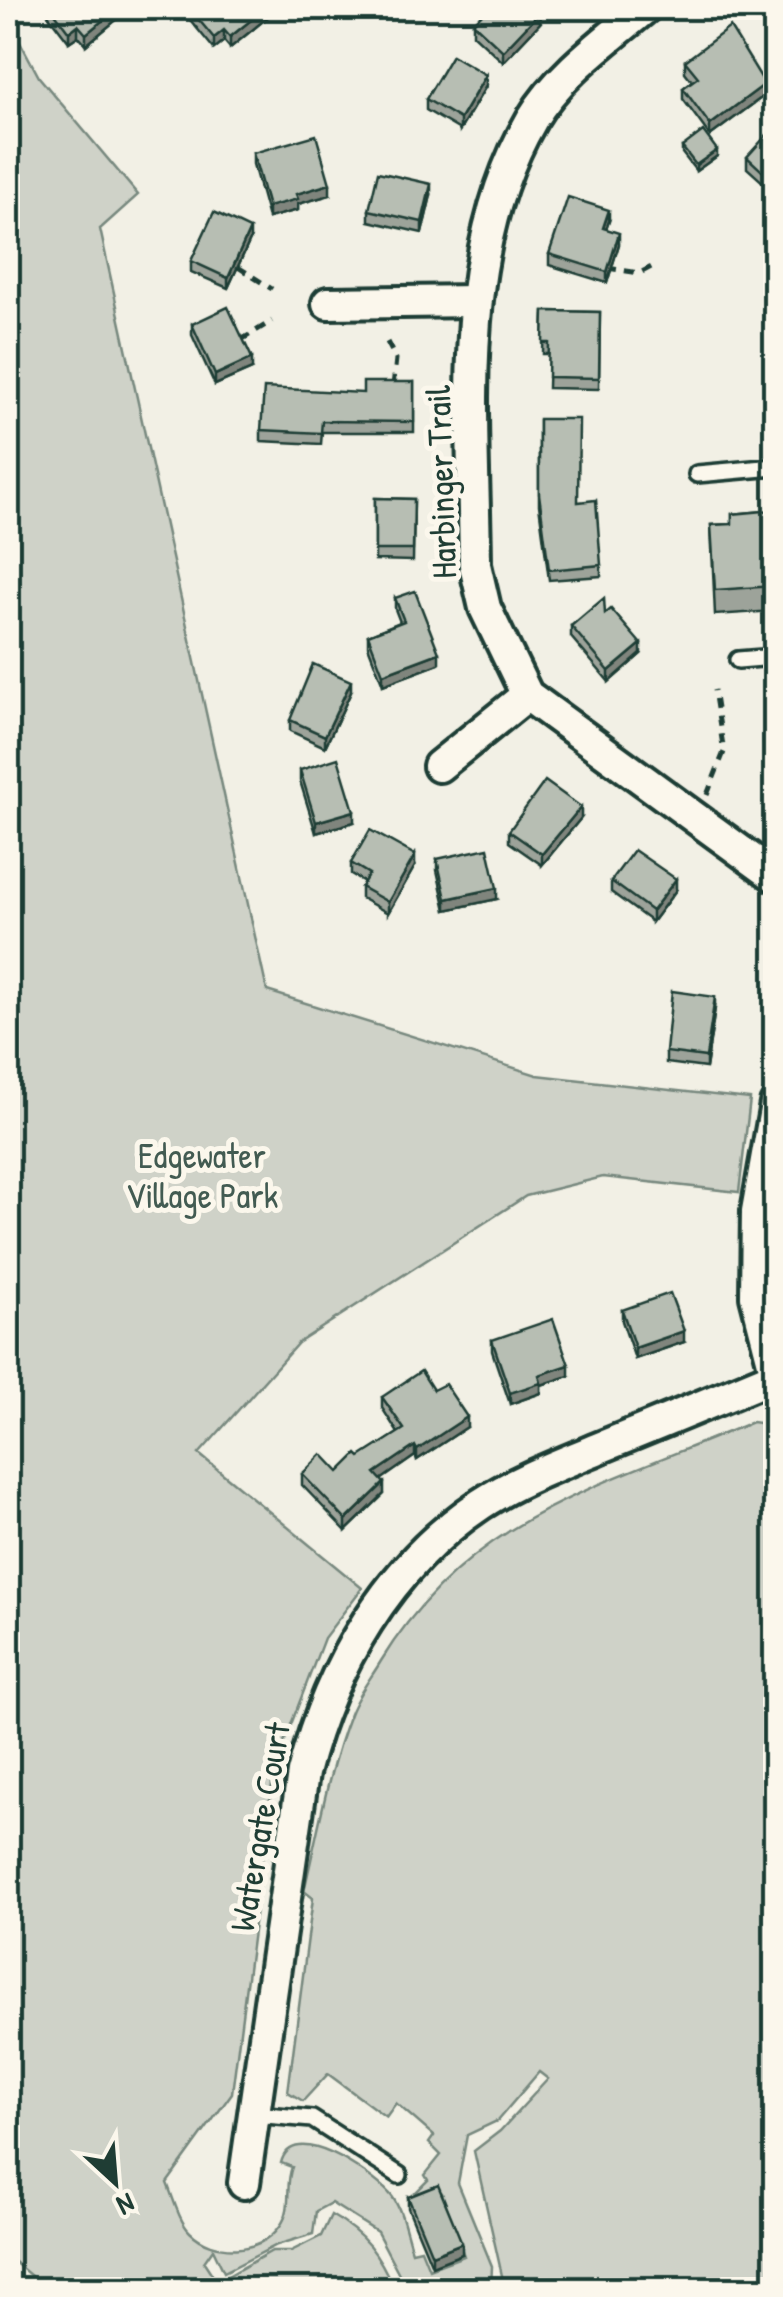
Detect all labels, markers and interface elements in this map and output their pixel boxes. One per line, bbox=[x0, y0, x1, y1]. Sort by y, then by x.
street label: Harbinger Trail bbox=[414, 384, 467, 579]
park label: Edgewater Village Park bbox=[126, 1132, 278, 1219]
street label: Watergate Court bbox=[218, 1718, 301, 1935]
north arrow bbox=[65, 2132, 165, 2232]
text: N bbox=[111, 2184, 141, 2225]

